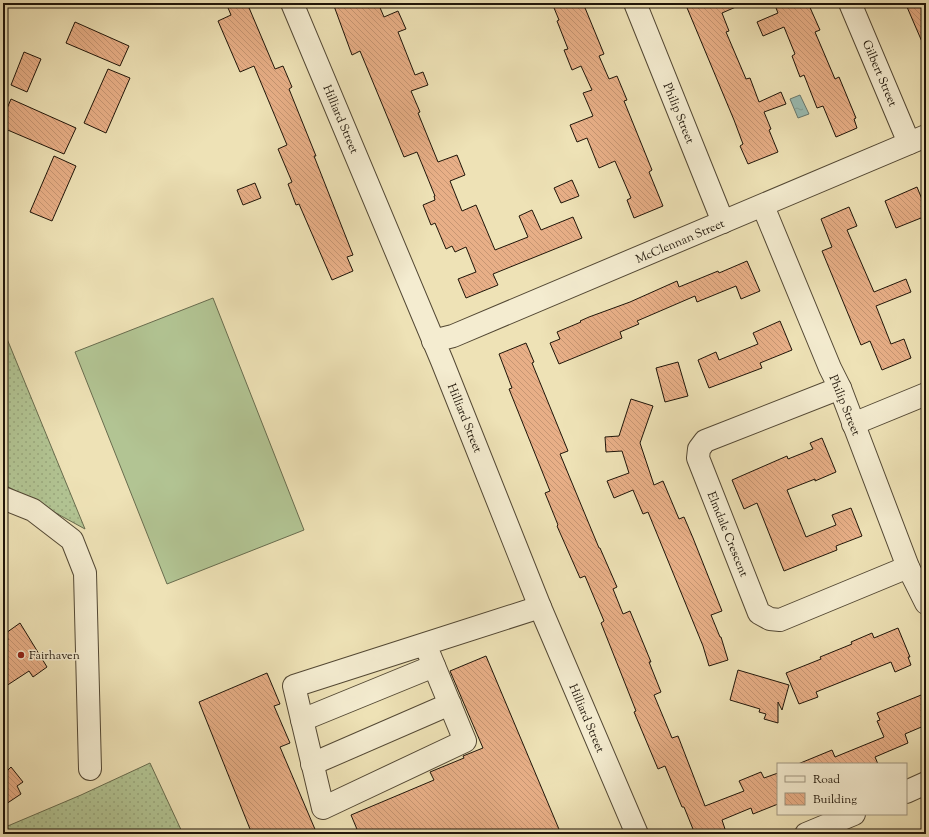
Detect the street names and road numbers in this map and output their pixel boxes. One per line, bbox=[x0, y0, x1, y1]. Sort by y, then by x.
street label: Gilbert Street bbox=[857, 37, 901, 110]
street label: Philip Street bbox=[658, 80, 698, 146]
street label: Hilliard Street bbox=[317, 82, 363, 157]
street label: McClennan Street bbox=[633, 215, 728, 269]
street label: Philip Street bbox=[824, 372, 864, 438]
street label: Hilliard Street bbox=[442, 381, 486, 456]
street label: Elmdale Crescent bbox=[702, 489, 752, 580]
street label: Hilliard Street bbox=[563, 681, 609, 756]

